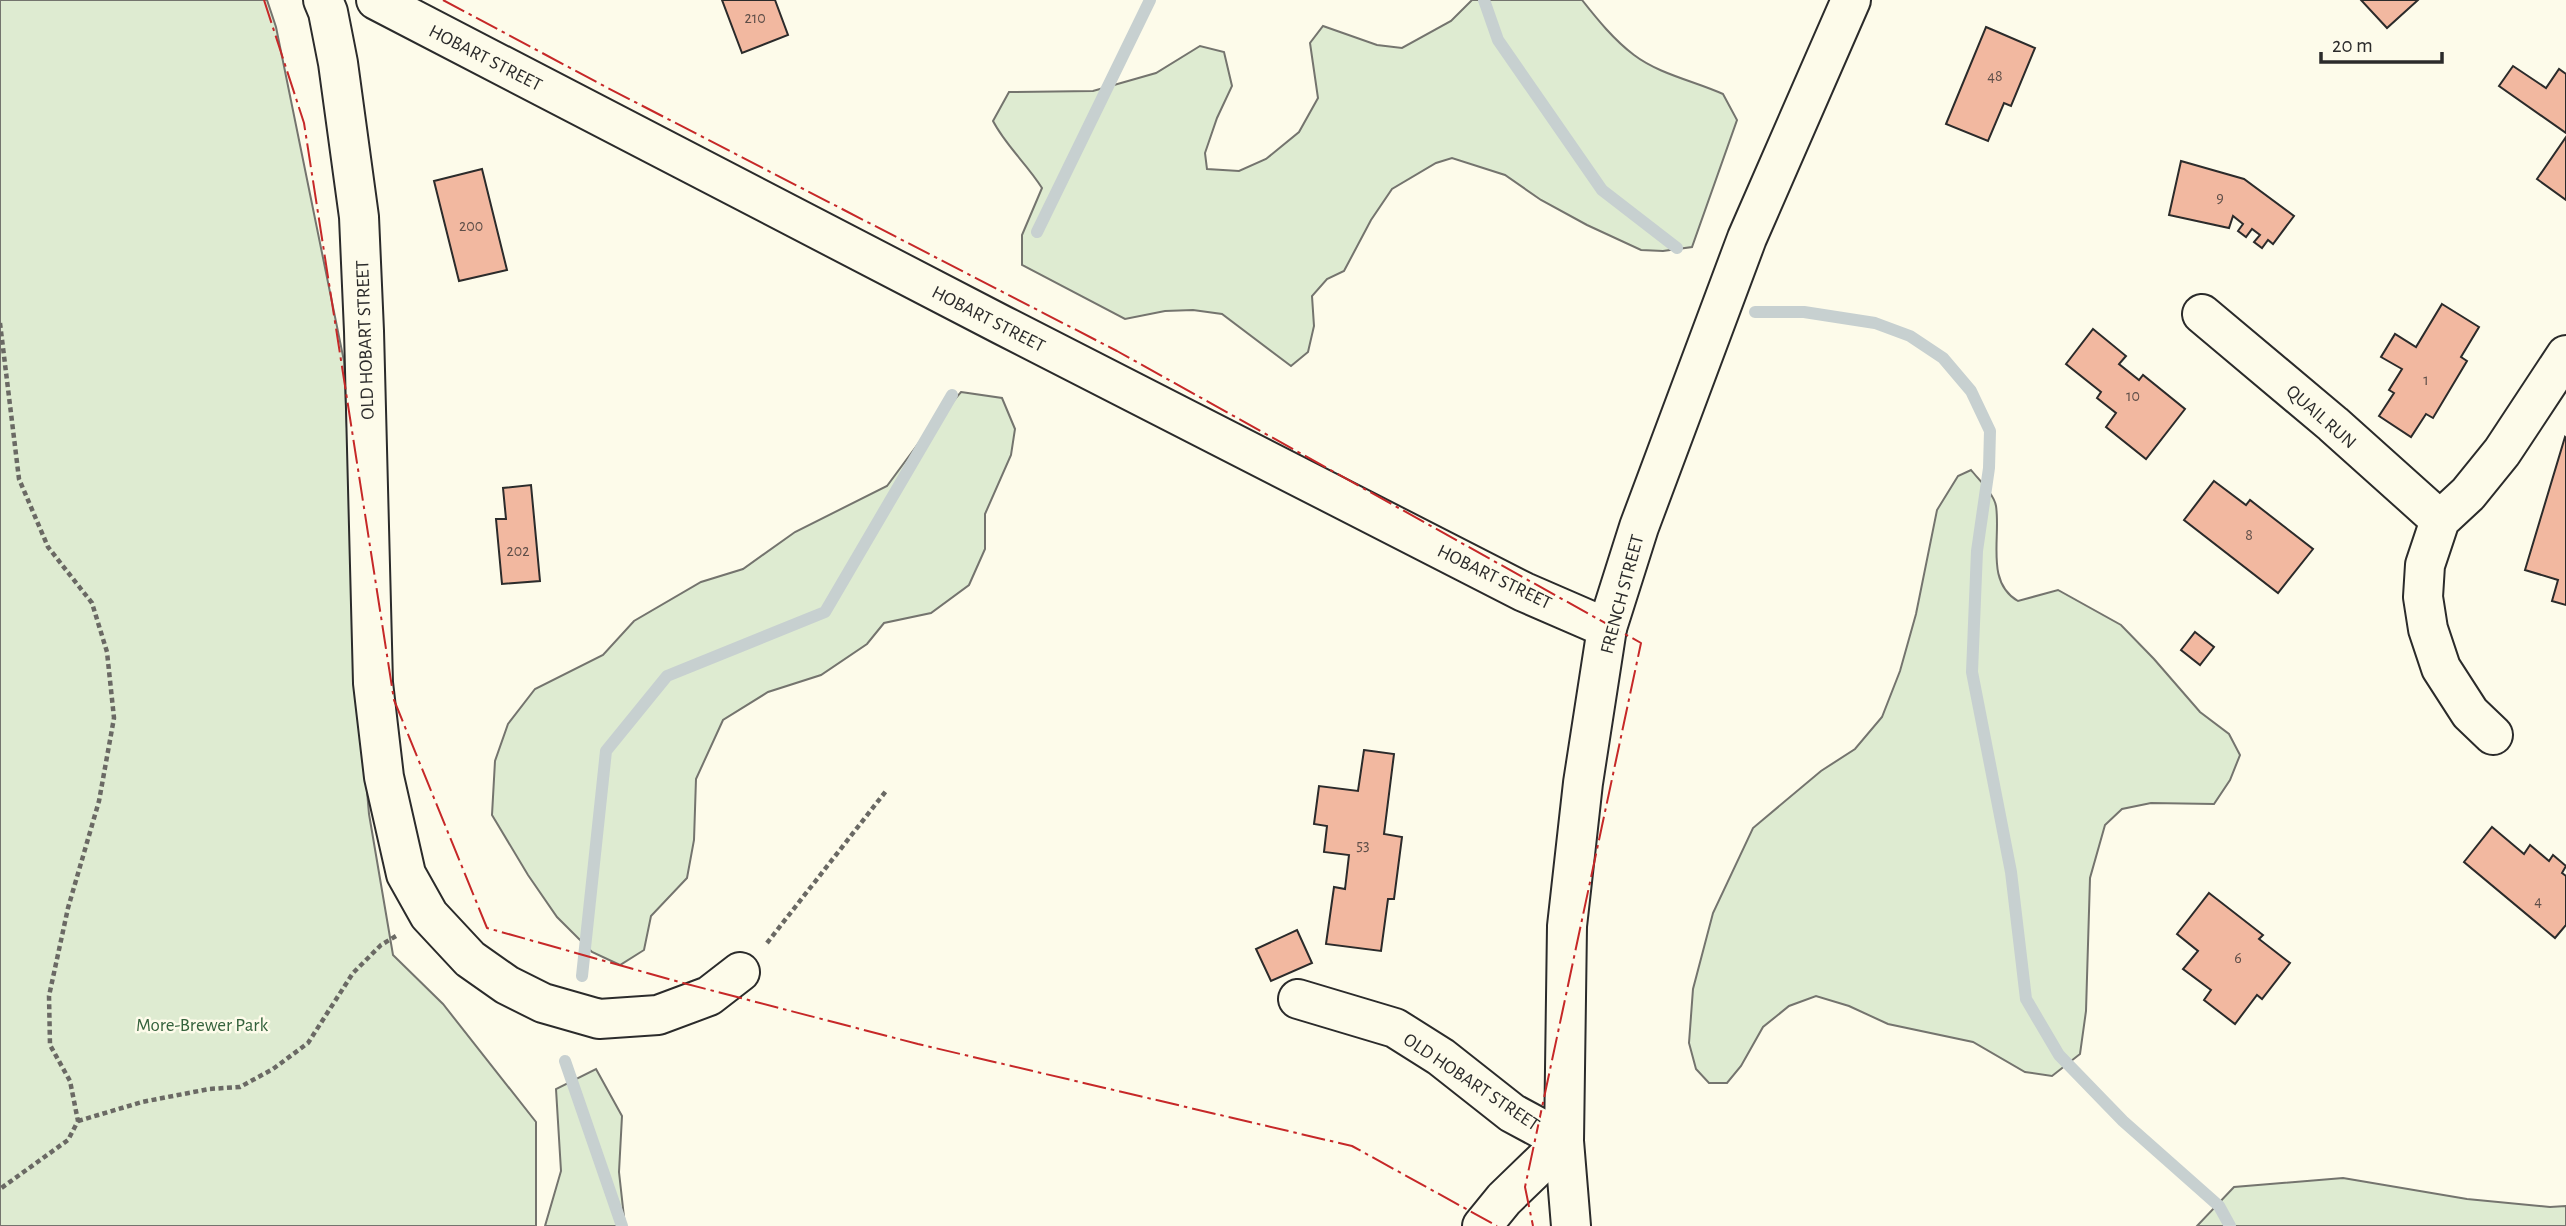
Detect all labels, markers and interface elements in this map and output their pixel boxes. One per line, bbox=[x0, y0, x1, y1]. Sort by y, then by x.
house number: 210 bbox=[744, 10, 766, 26]
scale bar bbox=[2321, 21, 2442, 65]
street label: HOBART STREET bbox=[426, 22, 545, 95]
text: 20 m bbox=[2332, 35, 2373, 56]
house number: 48 bbox=[1987, 68, 2003, 84]
house number: 9 bbox=[2216, 190, 2224, 206]
house number: 200 bbox=[459, 218, 483, 234]
street label: OLD HOBART STREET bbox=[353, 260, 378, 420]
street label: HOBART STREET bbox=[929, 283, 1048, 356]
house number: 1 bbox=[2423, 372, 2429, 388]
street label: QUAIL RUN bbox=[2282, 382, 2360, 452]
house number: 10 bbox=[2126, 388, 2140, 404]
house number: 8 bbox=[2245, 527, 2253, 543]
street label: FRENCH STREET bbox=[1597, 533, 1648, 656]
street label: HOBART STREET bbox=[1434, 542, 1554, 613]
house number: 202 bbox=[506, 543, 530, 559]
house number: 53 bbox=[1356, 837, 1370, 853]
house number: 4 bbox=[2534, 893, 2542, 909]
house number: 6 bbox=[2234, 950, 2242, 966]
park label: More-Brewer Park bbox=[136, 1016, 268, 1035]
street label: OLD HOBART STREET bbox=[1400, 1030, 1543, 1135]

